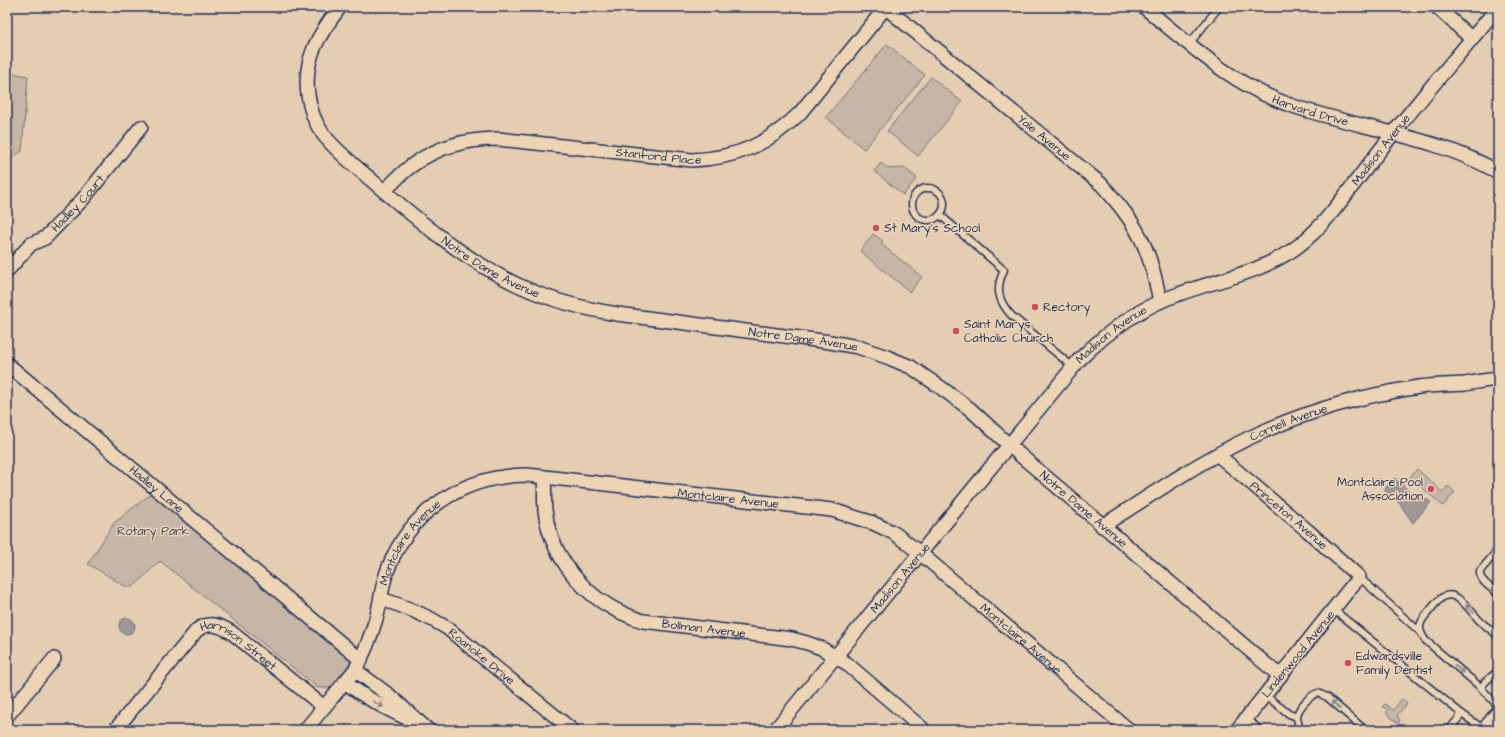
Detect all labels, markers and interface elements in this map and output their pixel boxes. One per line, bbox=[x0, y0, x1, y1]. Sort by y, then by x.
street label: Harvard Drive bbox=[1269, 91, 1351, 131]
street label: Madison Avenue bbox=[1348, 110, 1415, 189]
street label: Yale Avenue bbox=[1014, 111, 1075, 165]
street label: Stanford Place bbox=[615, 144, 703, 169]
street label: Hadley Court bbox=[47, 171, 108, 236]
place label: St Mary's School bbox=[884, 220, 980, 238]
marker: St Mary's School bbox=[871, 223, 881, 233]
street label: Notre Dame Avenue bbox=[438, 233, 542, 303]
place label: Rectory bbox=[1043, 299, 1091, 317]
street label: Madison Avenue bbox=[1072, 301, 1150, 368]
marker: Rectory bbox=[1030, 302, 1040, 312]
place label: Saint Marys Catholic Church bbox=[964, 316, 1053, 347]
street label: Notre Dame Avenue bbox=[747, 323, 860, 356]
marker: Saint Marys Catholic Church bbox=[951, 326, 961, 336]
street label: Cornell Avenue bbox=[1247, 400, 1330, 445]
street label: Hadley Lane bbox=[125, 462, 188, 518]
street label: Notre Dame Avenue bbox=[1036, 467, 1131, 552]
place label: Montclaire Pool Association bbox=[1337, 474, 1423, 505]
street label: Princeton Avenue bbox=[1246, 477, 1332, 554]
street label: Montclaire Avenue bbox=[677, 484, 780, 513]
marker: Montclaire Pool Association bbox=[1426, 484, 1436, 494]
street label: Montclaire Avenue bbox=[375, 496, 445, 587]
park label: Rotary Park bbox=[117, 523, 190, 541]
street label: Madison Avenue bbox=[866, 539, 935, 617]
street label: Montclaire Avenue bbox=[976, 600, 1066, 679]
one-way arrow bbox=[1465, 604, 1475, 614]
street label: Lindenwood Avenue bbox=[1258, 607, 1339, 702]
street label: Bollman Avenue bbox=[661, 615, 747, 642]
street label: Harrison Street bbox=[198, 617, 280, 675]
street label: Roanoke Drive bbox=[444, 624, 519, 689]
place label: Edwardsville Family Dentist bbox=[1356, 648, 1433, 680]
marker: Edwardsville Family Dentist bbox=[1343, 658, 1353, 668]
one-way arrow bbox=[1454, 665, 1464, 674]
one-way arrow bbox=[372, 700, 384, 708]
one-way arrow bbox=[1330, 700, 1341, 709]

